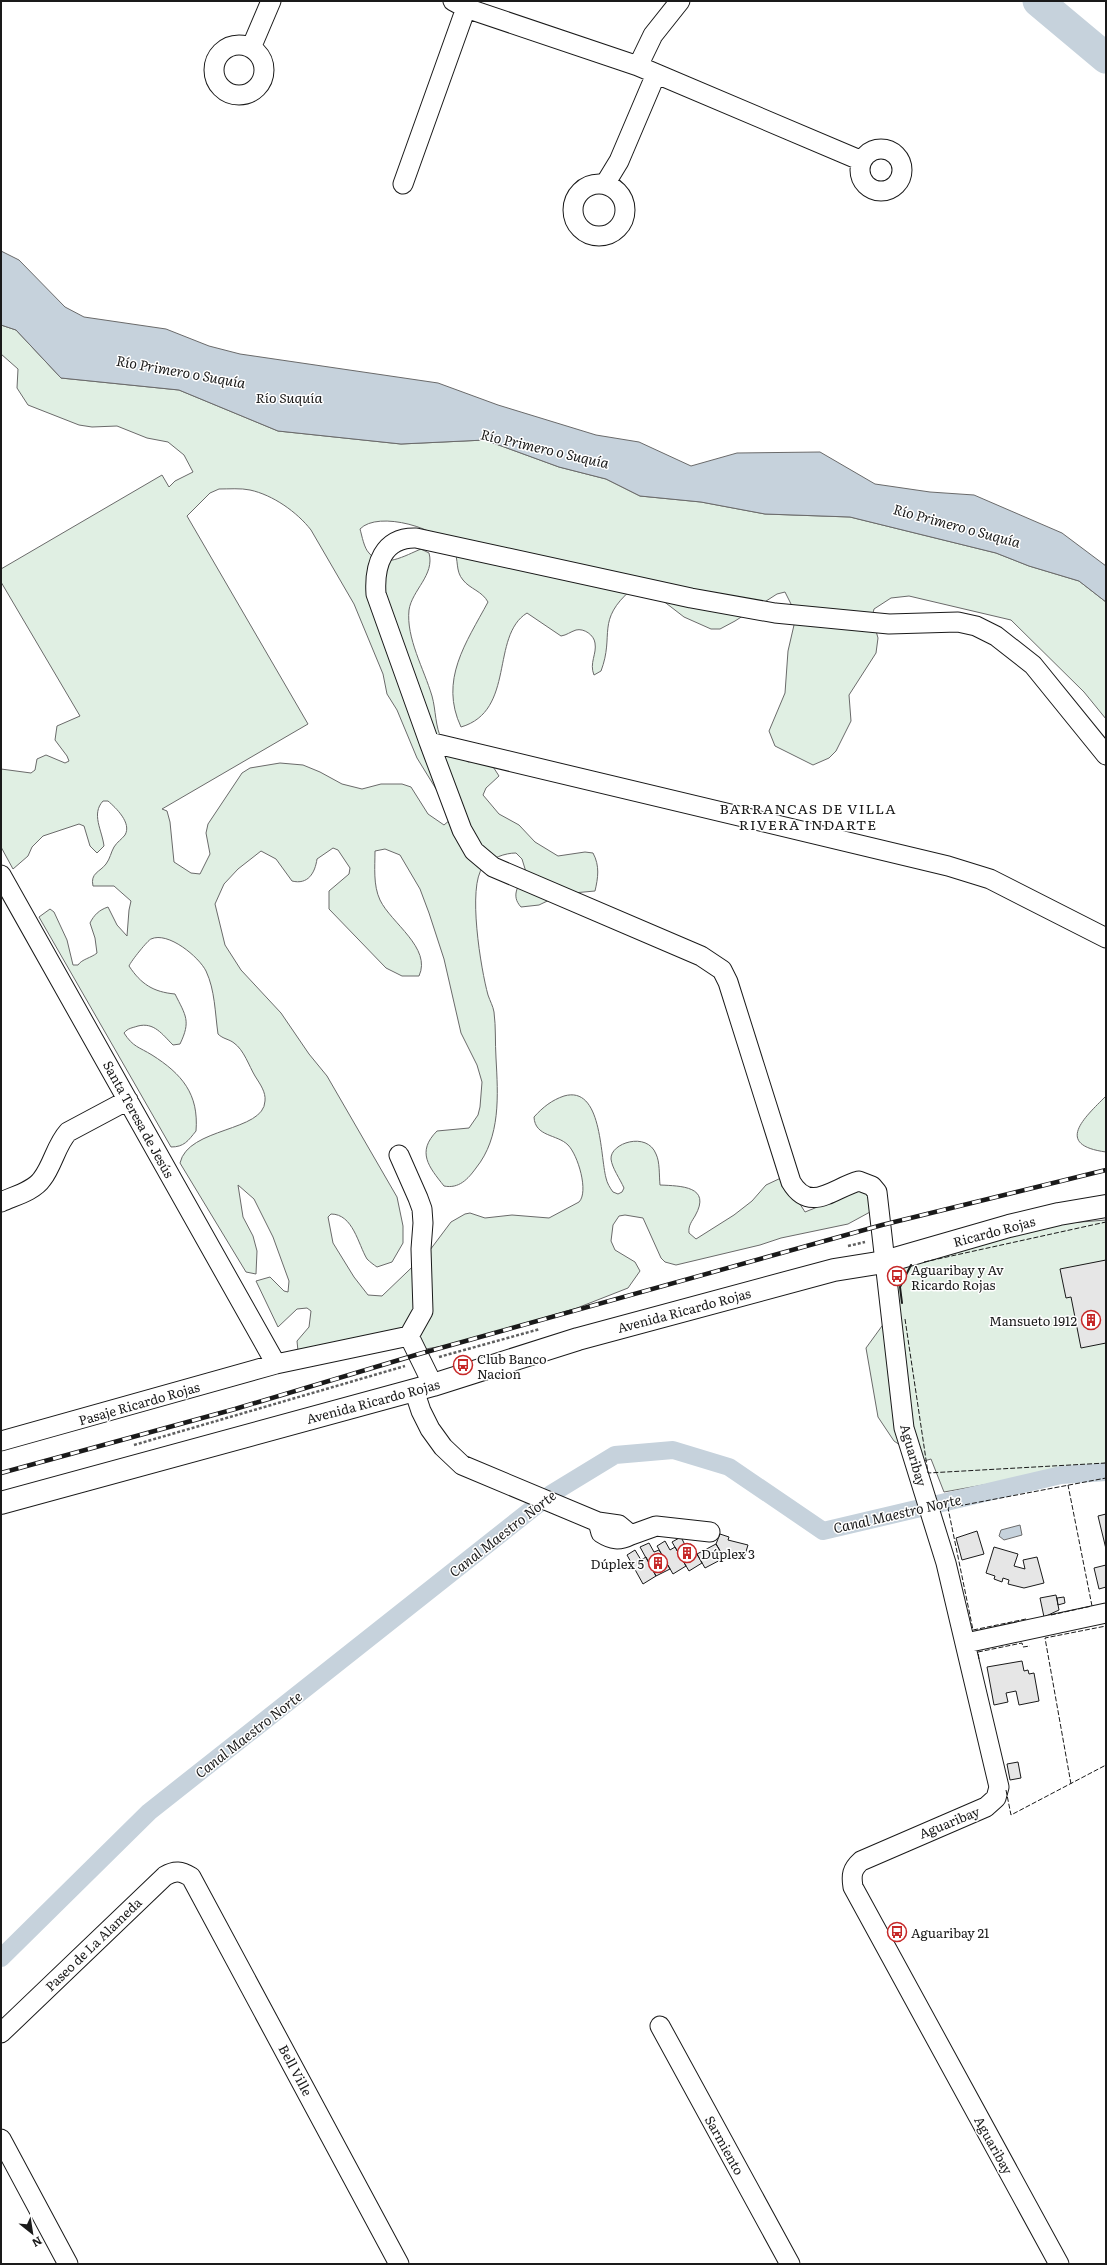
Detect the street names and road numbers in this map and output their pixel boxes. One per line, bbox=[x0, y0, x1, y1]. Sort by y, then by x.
street label: Santa Teresa de Jesús bbox=[99, 1057, 179, 1181]
street label: Ricardo Rojas bbox=[951, 1211, 1037, 1251]
street label: Avenida Ricardo Rojas bbox=[615, 1283, 753, 1337]
street label: Avenida Ricardo Rojas bbox=[304, 1374, 442, 1428]
street label: Pasaje Ricardo Rojas bbox=[76, 1377, 202, 1429]
street label: Aguaribay bbox=[896, 1422, 932, 1489]
street label: Aguaribay bbox=[916, 1801, 983, 1843]
street label: Paseo de La Alameda bbox=[40, 1893, 146, 1995]
street label: Bell Ville bbox=[275, 2041, 318, 2099]
street label: Sarmiento bbox=[701, 2112, 749, 2178]
street label: Aguaribay bbox=[970, 2112, 1018, 2178]

